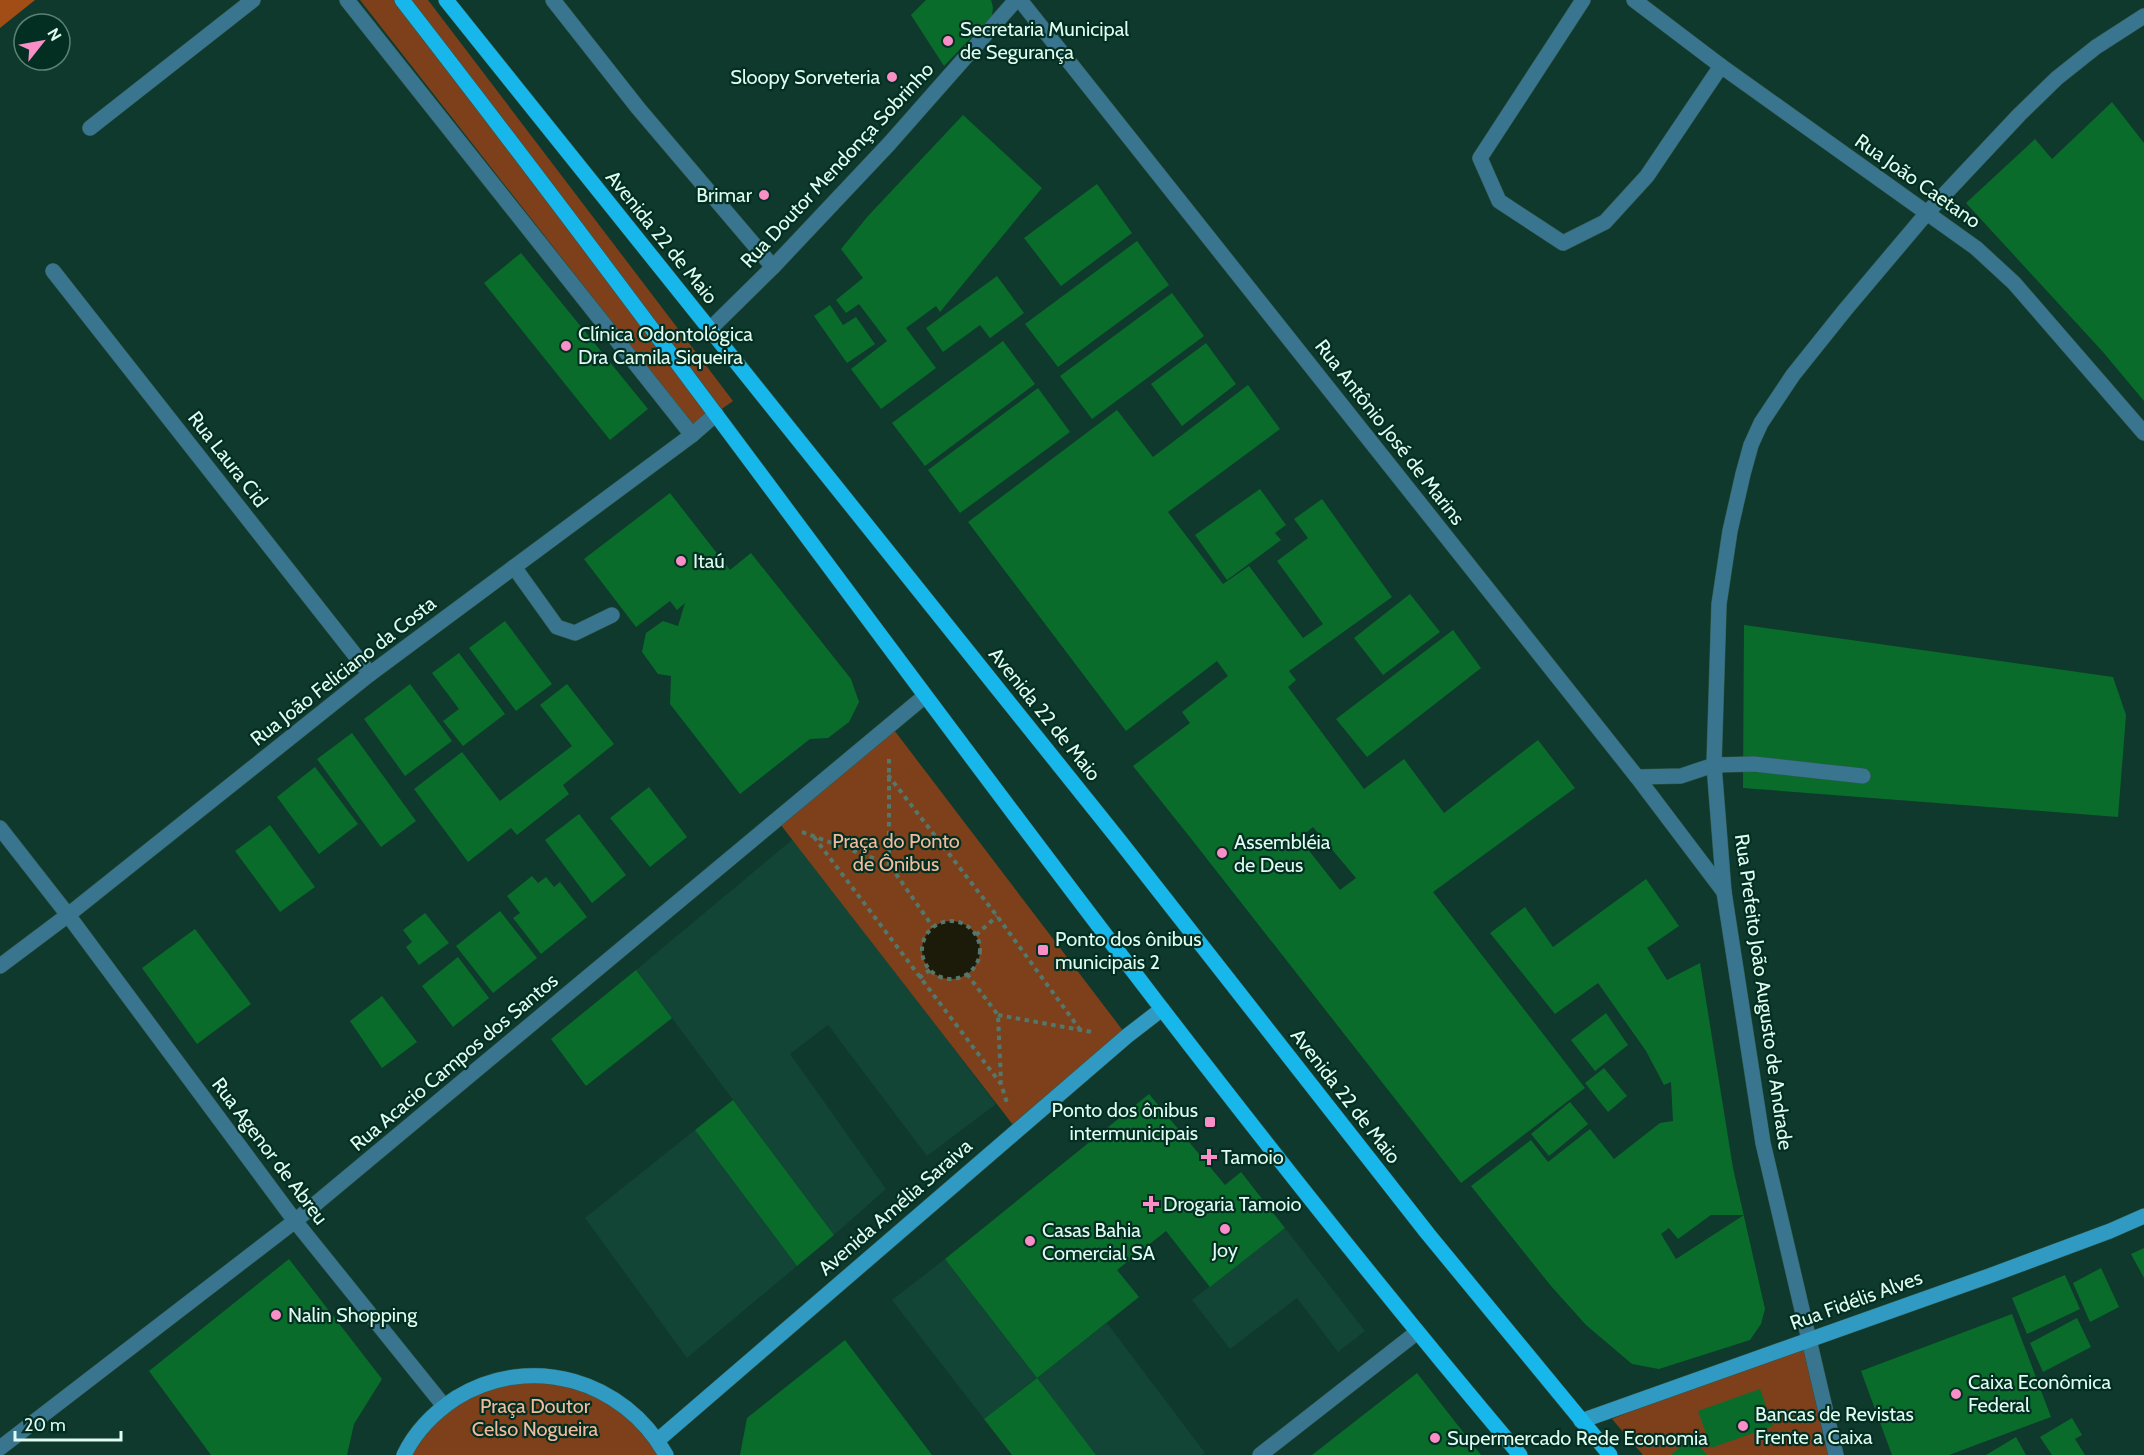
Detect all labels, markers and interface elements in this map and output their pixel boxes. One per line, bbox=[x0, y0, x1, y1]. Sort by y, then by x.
north arrow bbox=[12, 12, 72, 72]
place label: Secretaria Municipal de Segurança bbox=[960, 17, 1129, 64]
text: N bbox=[43, 25, 65, 44]
marker: Secretaria Municipal de Segurança bbox=[941, 34, 955, 48]
street label: Rua Doutor Mendonça Sobrinho bbox=[735, 57, 939, 273]
place label: Sloopy Sorveteria bbox=[730, 65, 880, 89]
marker: Sloopy Sorveteria bbox=[885, 70, 899, 84]
street label: Rua João Caetano bbox=[1850, 129, 1986, 233]
street label: Avenida 22 de Maio bbox=[601, 166, 723, 308]
place label: Brimar bbox=[696, 183, 753, 207]
marker: Brimar bbox=[757, 188, 771, 202]
place label: Clínica Odontológica Dra Camila Siqueira bbox=[578, 322, 753, 369]
street label: Rua Antônio José de Marins bbox=[1310, 334, 1470, 530]
marker: Clínica Odontológica Dra Camila Siqueira bbox=[559, 339, 573, 353]
street label: Rua Laura Cid bbox=[183, 406, 273, 512]
place label: Itaú bbox=[693, 549, 725, 573]
marker: Itaú bbox=[674, 554, 688, 568]
street label: Rua João Feliciano da Costa bbox=[246, 591, 441, 751]
street label: Avenida 22 de Maio bbox=[984, 643, 1106, 785]
park label: Praça do Ponto de Ônibus bbox=[832, 829, 960, 876]
place label: Assembléia de Deus bbox=[1234, 830, 1331, 877]
street label: Rua Prefeito João Augusto de Andrade bbox=[1730, 832, 1798, 1152]
marker: Assembléia de Deus bbox=[1215, 846, 1229, 860]
place label: Ponto dos ônibus municipais 2 bbox=[1055, 927, 1202, 974]
marker: Ponto dos ônibus municipais 2 bbox=[1036, 943, 1050, 957]
street label: Rua Acacio Campos dos Santos bbox=[345, 968, 563, 1156]
street label: Avenida 22 de Maio bbox=[1286, 1024, 1406, 1168]
street label: Rua Agenor de Abreu bbox=[207, 1073, 333, 1229]
place label: Ponto dos ônibus intermunicipais bbox=[1051, 1098, 1198, 1145]
marker: Ponto dos ônibus intermunicipais bbox=[1203, 1115, 1217, 1129]
street label: Avenida Amélia Saraiva bbox=[813, 1133, 977, 1280]
place label: Tamoio bbox=[1221, 1145, 1284, 1169]
marker: Tamoio bbox=[1202, 1150, 1216, 1164]
place label: Drogaria Tamoio bbox=[1163, 1192, 1302, 1216]
marker: Drogaria Tamoio bbox=[1144, 1197, 1158, 1211]
place label: Casas Bahia Comercial SA bbox=[1042, 1218, 1156, 1265]
marker: Joy bbox=[1218, 1222, 1232, 1236]
marker: Casas Bahia Comercial SA bbox=[1023, 1234, 1037, 1248]
place label: Joy bbox=[1211, 1238, 1238, 1262]
street label: Rua Fidélis Alves bbox=[1787, 1265, 1925, 1335]
place label: Nalin Shopping bbox=[288, 1303, 418, 1327]
marker: Nalin Shopping bbox=[269, 1308, 283, 1322]
place label: Caixa Econômica Federal bbox=[1968, 1370, 2111, 1417]
marker: Caixa Econômica Federal bbox=[1949, 1387, 1963, 1401]
park label: Praça Doutor Celso Nogueira bbox=[472, 1394, 599, 1441]
place label: Bancas de Revistas Frente a Caixa bbox=[1755, 1402, 1914, 1449]
scale bar bbox=[15, 1404, 122, 1442]
text: 20 m bbox=[24, 1414, 66, 1436]
marker: Bancas de Revistas Frente a Caixa bbox=[1736, 1419, 1750, 1433]
place label: Supermercado Rede Economia bbox=[1447, 1426, 1708, 1450]
marker: Supermercado Rede Economia bbox=[1428, 1431, 1442, 1445]

